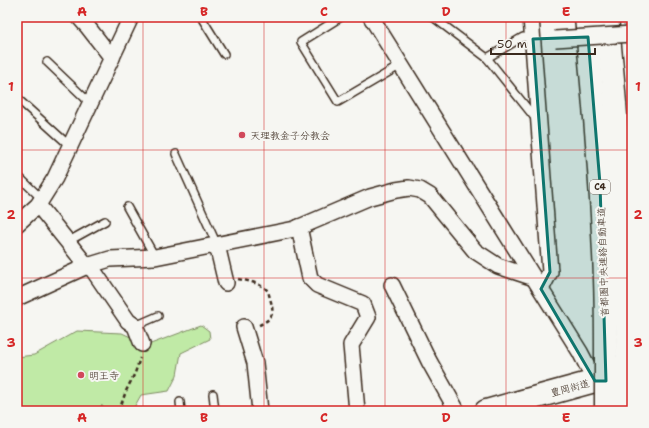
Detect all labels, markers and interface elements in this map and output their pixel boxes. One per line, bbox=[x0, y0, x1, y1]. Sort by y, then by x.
text: A bbox=[77, 3, 87, 20]
text: B bbox=[200, 3, 208, 20]
text: C bbox=[320, 3, 328, 20]
text: D bbox=[441, 3, 451, 20]
text: E bbox=[562, 3, 571, 20]
scale bar bbox=[491, 30, 595, 56]
text: 50 m bbox=[497, 36, 527, 52]
text: 1 bbox=[8, 78, 14, 95]
text: 1 bbox=[635, 78, 641, 95]
place label: 天理教金子分教会 bbox=[250, 129, 330, 142]
marker: 天理教金子分教会 bbox=[237, 130, 247, 140]
road number: C4 bbox=[590, 180, 610, 194]
text: 2 bbox=[6, 206, 16, 223]
text: 2 bbox=[633, 206, 643, 223]
street label: 首都圏中央連絡自動車道 bbox=[595, 207, 611, 317]
text: 3 bbox=[6, 334, 16, 351]
text: 3 bbox=[633, 334, 643, 351]
place label: 明王寺 bbox=[89, 369, 119, 382]
marker: 明王寺 bbox=[76, 370, 86, 380]
street label: 豊岡街道 bbox=[549, 377, 591, 399]
text: A bbox=[77, 409, 87, 426]
text: B bbox=[200, 409, 208, 426]
text: C bbox=[320, 409, 328, 426]
text: D bbox=[441, 409, 451, 426]
text: E bbox=[562, 409, 571, 426]

